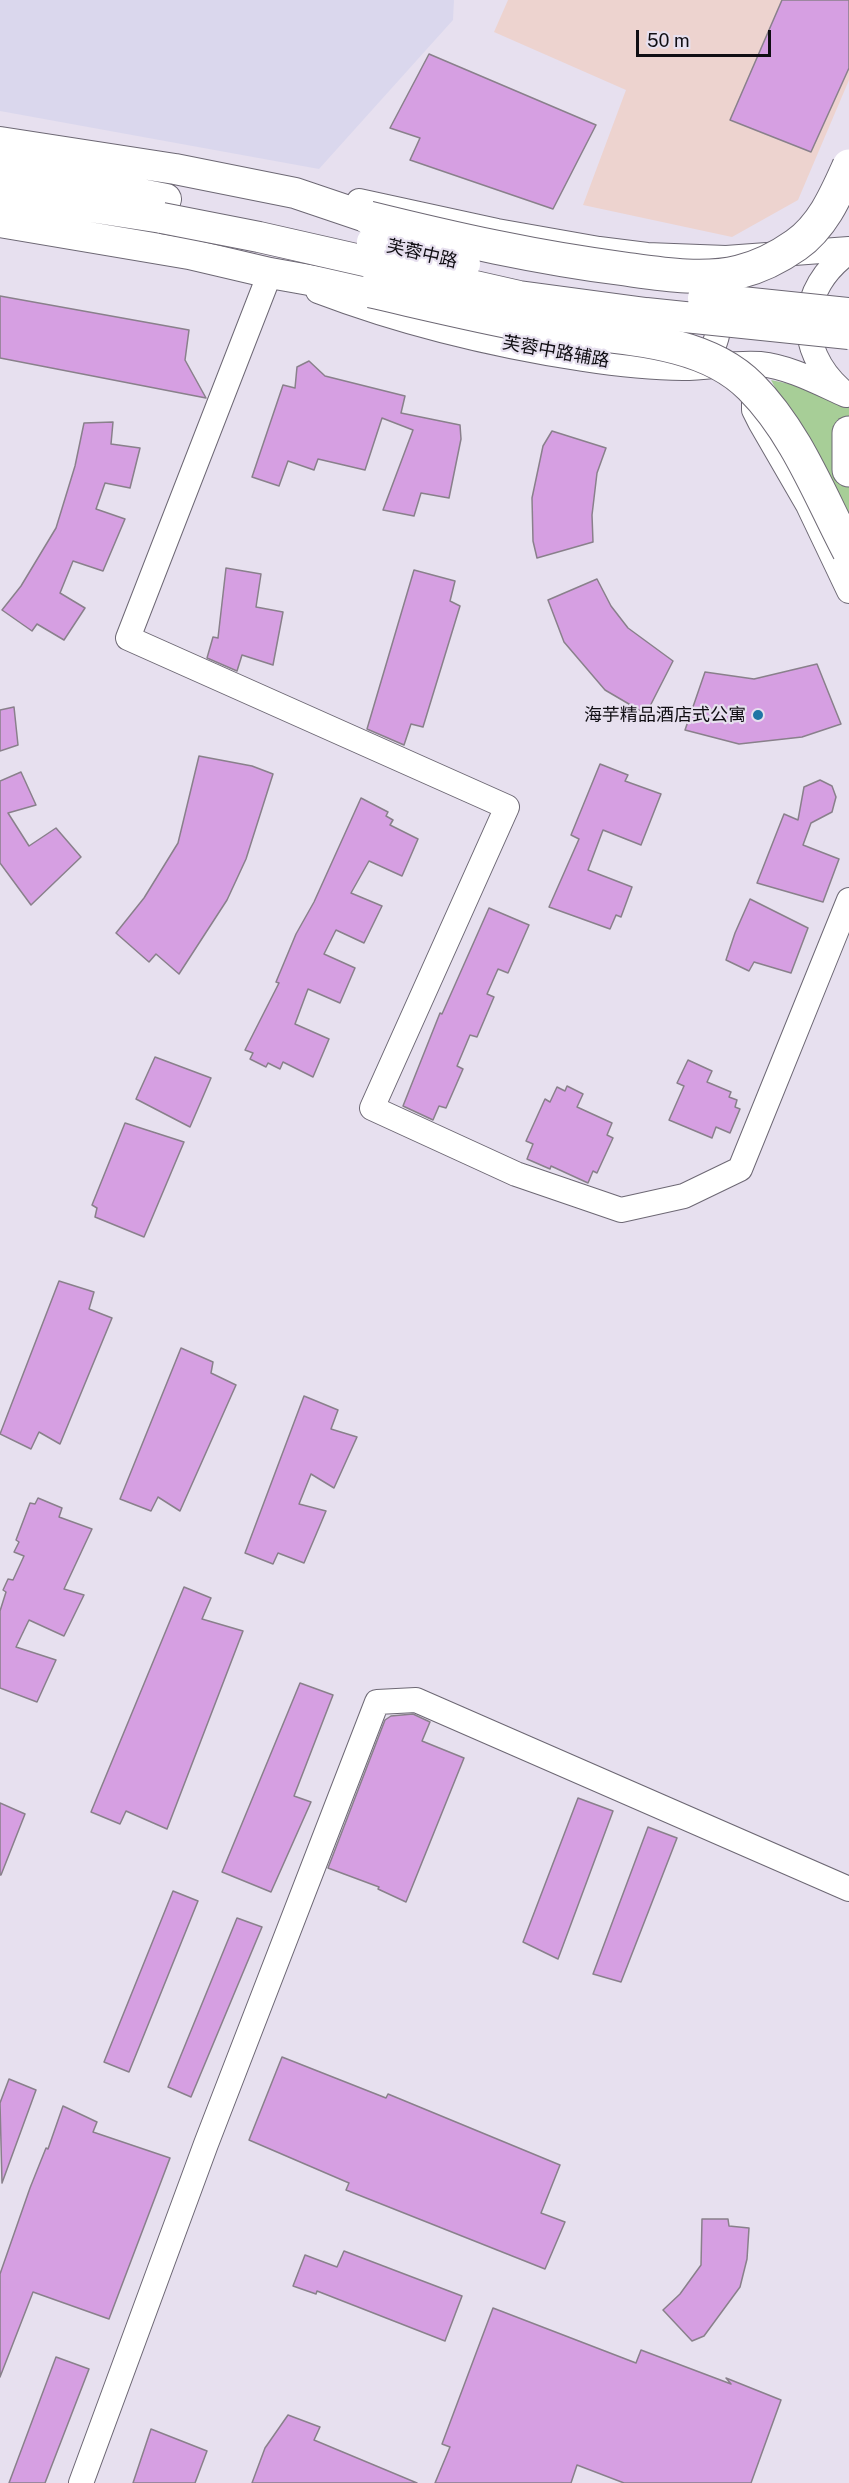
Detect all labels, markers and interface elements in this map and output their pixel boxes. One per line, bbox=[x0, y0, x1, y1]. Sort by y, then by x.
scale bar bbox=[639, 18, 774, 56]
text: 50 m bbox=[647, 30, 690, 51]
street label: 芙蓉中路 bbox=[384, 235, 460, 273]
street label: 芙蓉中路辅路 bbox=[501, 332, 611, 372]
place label: 海芋精品酒店式公寓 bbox=[584, 704, 746, 726]
marker: 海芋精品酒店式公寓 bbox=[751, 708, 765, 722]

